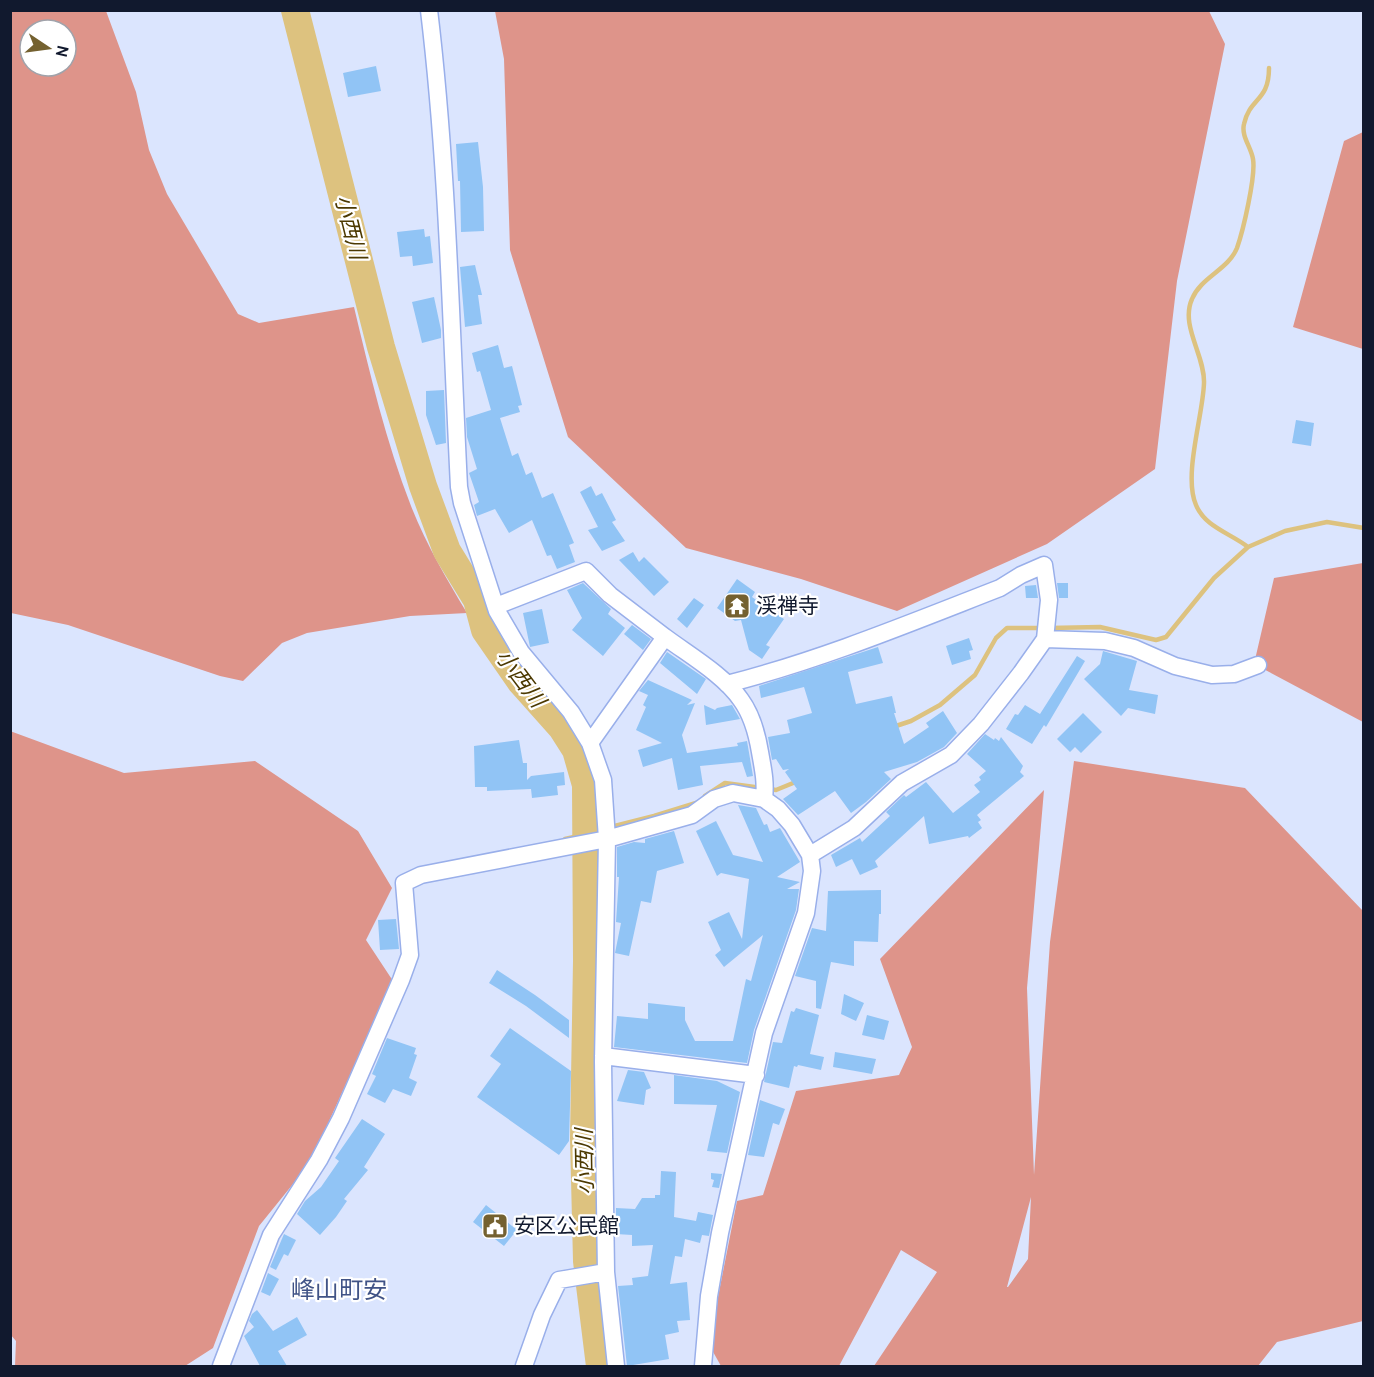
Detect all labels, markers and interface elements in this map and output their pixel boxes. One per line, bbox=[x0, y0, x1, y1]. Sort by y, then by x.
north arrow bbox=[18, 18, 78, 78]
text: N bbox=[52, 44, 73, 59]
water label: 小西川 bbox=[329, 192, 372, 264]
temple icon: 渓禅寺 bbox=[722, 591, 752, 621]
place label: 渓禅寺 bbox=[756, 593, 819, 618]
water label: 小西川 bbox=[490, 644, 552, 714]
water label: 小西川 bbox=[570, 1127, 599, 1195]
public building icon: 安区公民館 bbox=[480, 1211, 510, 1241]
place label: 安区公民館 bbox=[514, 1213, 619, 1238]
district label: 峰山町安 bbox=[291, 1275, 387, 1304]

